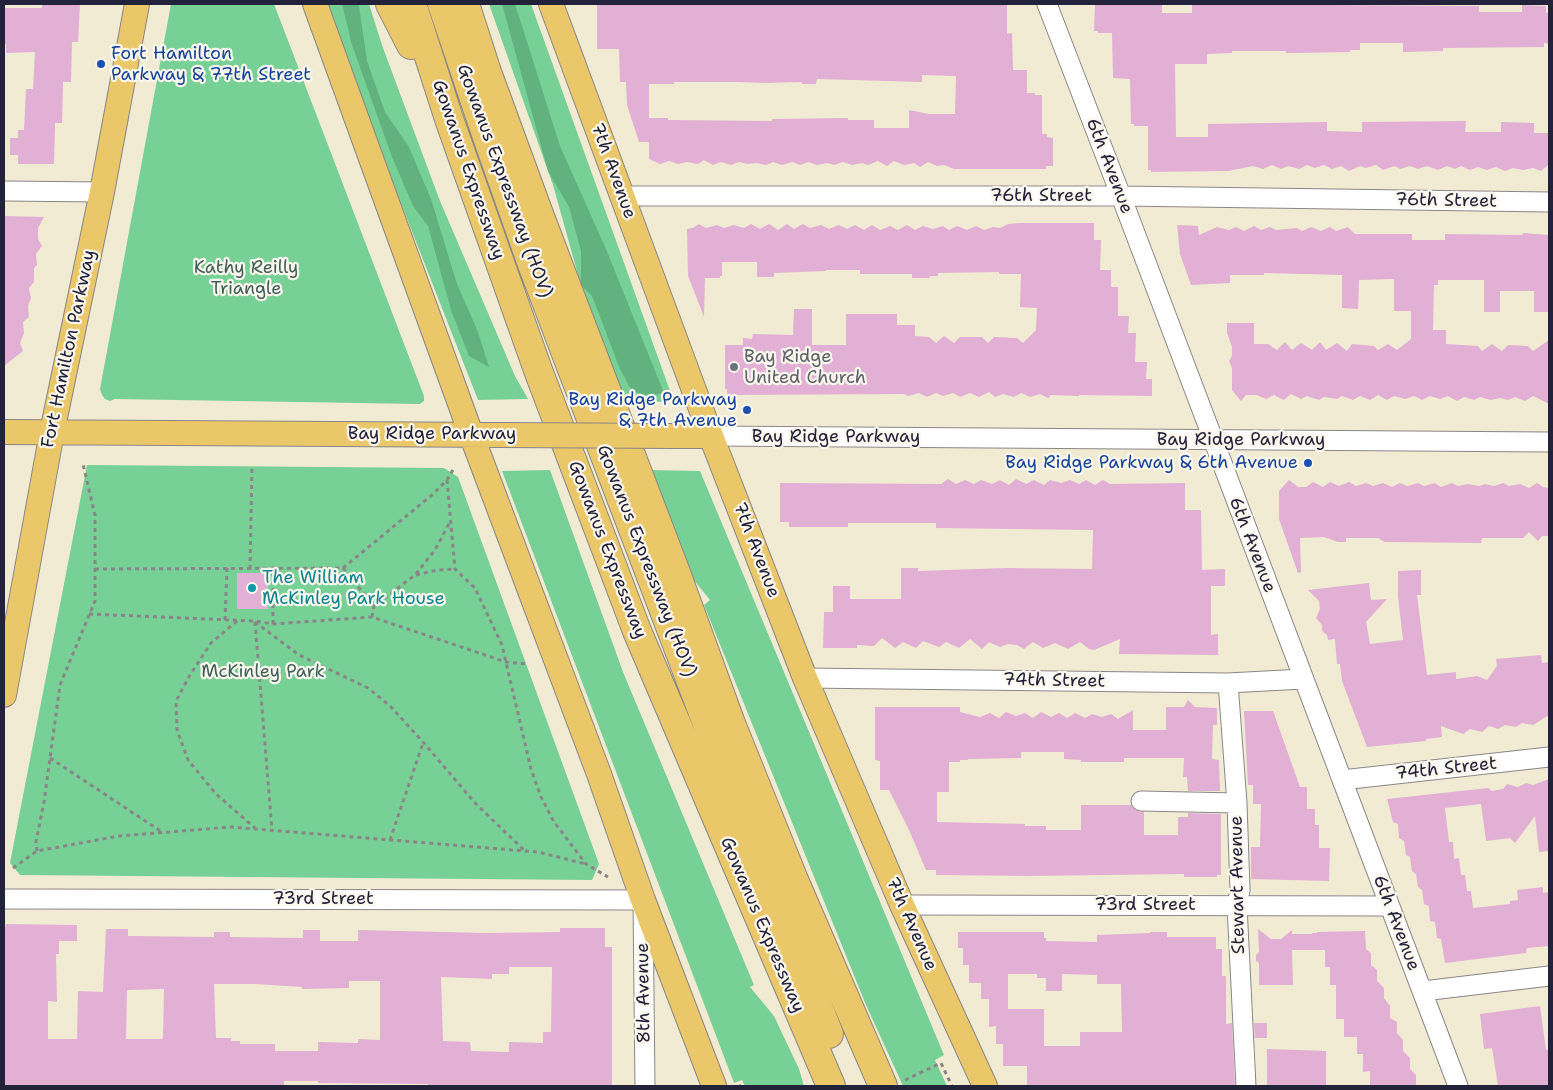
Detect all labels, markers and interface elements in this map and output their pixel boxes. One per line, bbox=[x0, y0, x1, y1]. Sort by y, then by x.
place label: Fort Hamilton Parkway & 77th Street bbox=[111, 43, 311, 86]
marker: Fort Hamilton Parkway & 77th Street bbox=[95, 58, 107, 70]
street label: Gowanus Expressway (HOV) bbox=[452, 61, 556, 301]
street label: Gowanus Expressway bbox=[427, 77, 509, 263]
street label: 6th Avenue bbox=[1081, 115, 1137, 217]
street label: 7th Avenue bbox=[586, 120, 640, 222]
street label: 76th Street bbox=[990, 185, 1092, 207]
street label: 76th Street bbox=[1395, 189, 1497, 213]
street label: Fort Hamilton Parkway bbox=[37, 248, 101, 450]
park label: Kathy Reilly Triangle bbox=[194, 257, 298, 300]
place label: Bay Ridge United Church bbox=[744, 346, 866, 388]
marker: Bay Ridge United Church bbox=[728, 361, 740, 373]
place label: Bay Ridge Parkway & 7th Avenue bbox=[568, 389, 737, 432]
marker: Bay Ridge Parkway & 7th Avenue bbox=[741, 404, 753, 416]
street label: Bay Ridge Parkway bbox=[348, 423, 516, 445]
street label: Bay Ridge Parkway bbox=[752, 426, 920, 448]
street label: Bay Ridge Parkway bbox=[1157, 429, 1325, 451]
street label: Gowanus Expressway (HOV) bbox=[592, 442, 700, 680]
place label: Bay Ridge Parkway & 6th Avenue bbox=[1005, 452, 1298, 474]
marker: Bay Ridge Parkway & 6th Avenue bbox=[1302, 457, 1314, 469]
street label: Gowanus Expressway bbox=[563, 458, 651, 642]
street label: 6th Avenue bbox=[1224, 494, 1280, 596]
street label: 7th Avenue bbox=[728, 499, 784, 601]
place label: The William McKinley Park House bbox=[262, 567, 445, 610]
marker: The William McKinley Park House bbox=[246, 582, 258, 594]
park label: McKinley Park bbox=[201, 661, 325, 683]
street label: 74th Street bbox=[1003, 669, 1105, 693]
street label: 74th Street bbox=[1394, 753, 1498, 785]
street label: Stewart Avenue bbox=[1226, 815, 1250, 955]
street label: Gowanus Expressway bbox=[715, 834, 809, 1016]
street label: 6th Avenue bbox=[1368, 872, 1424, 974]
street label: 7th Avenue bbox=[881, 874, 941, 974]
street label: 73rd Street bbox=[272, 888, 374, 910]
street label: 73rd Street bbox=[1094, 894, 1196, 916]
street label: 8th Avenue bbox=[632, 942, 656, 1044]

